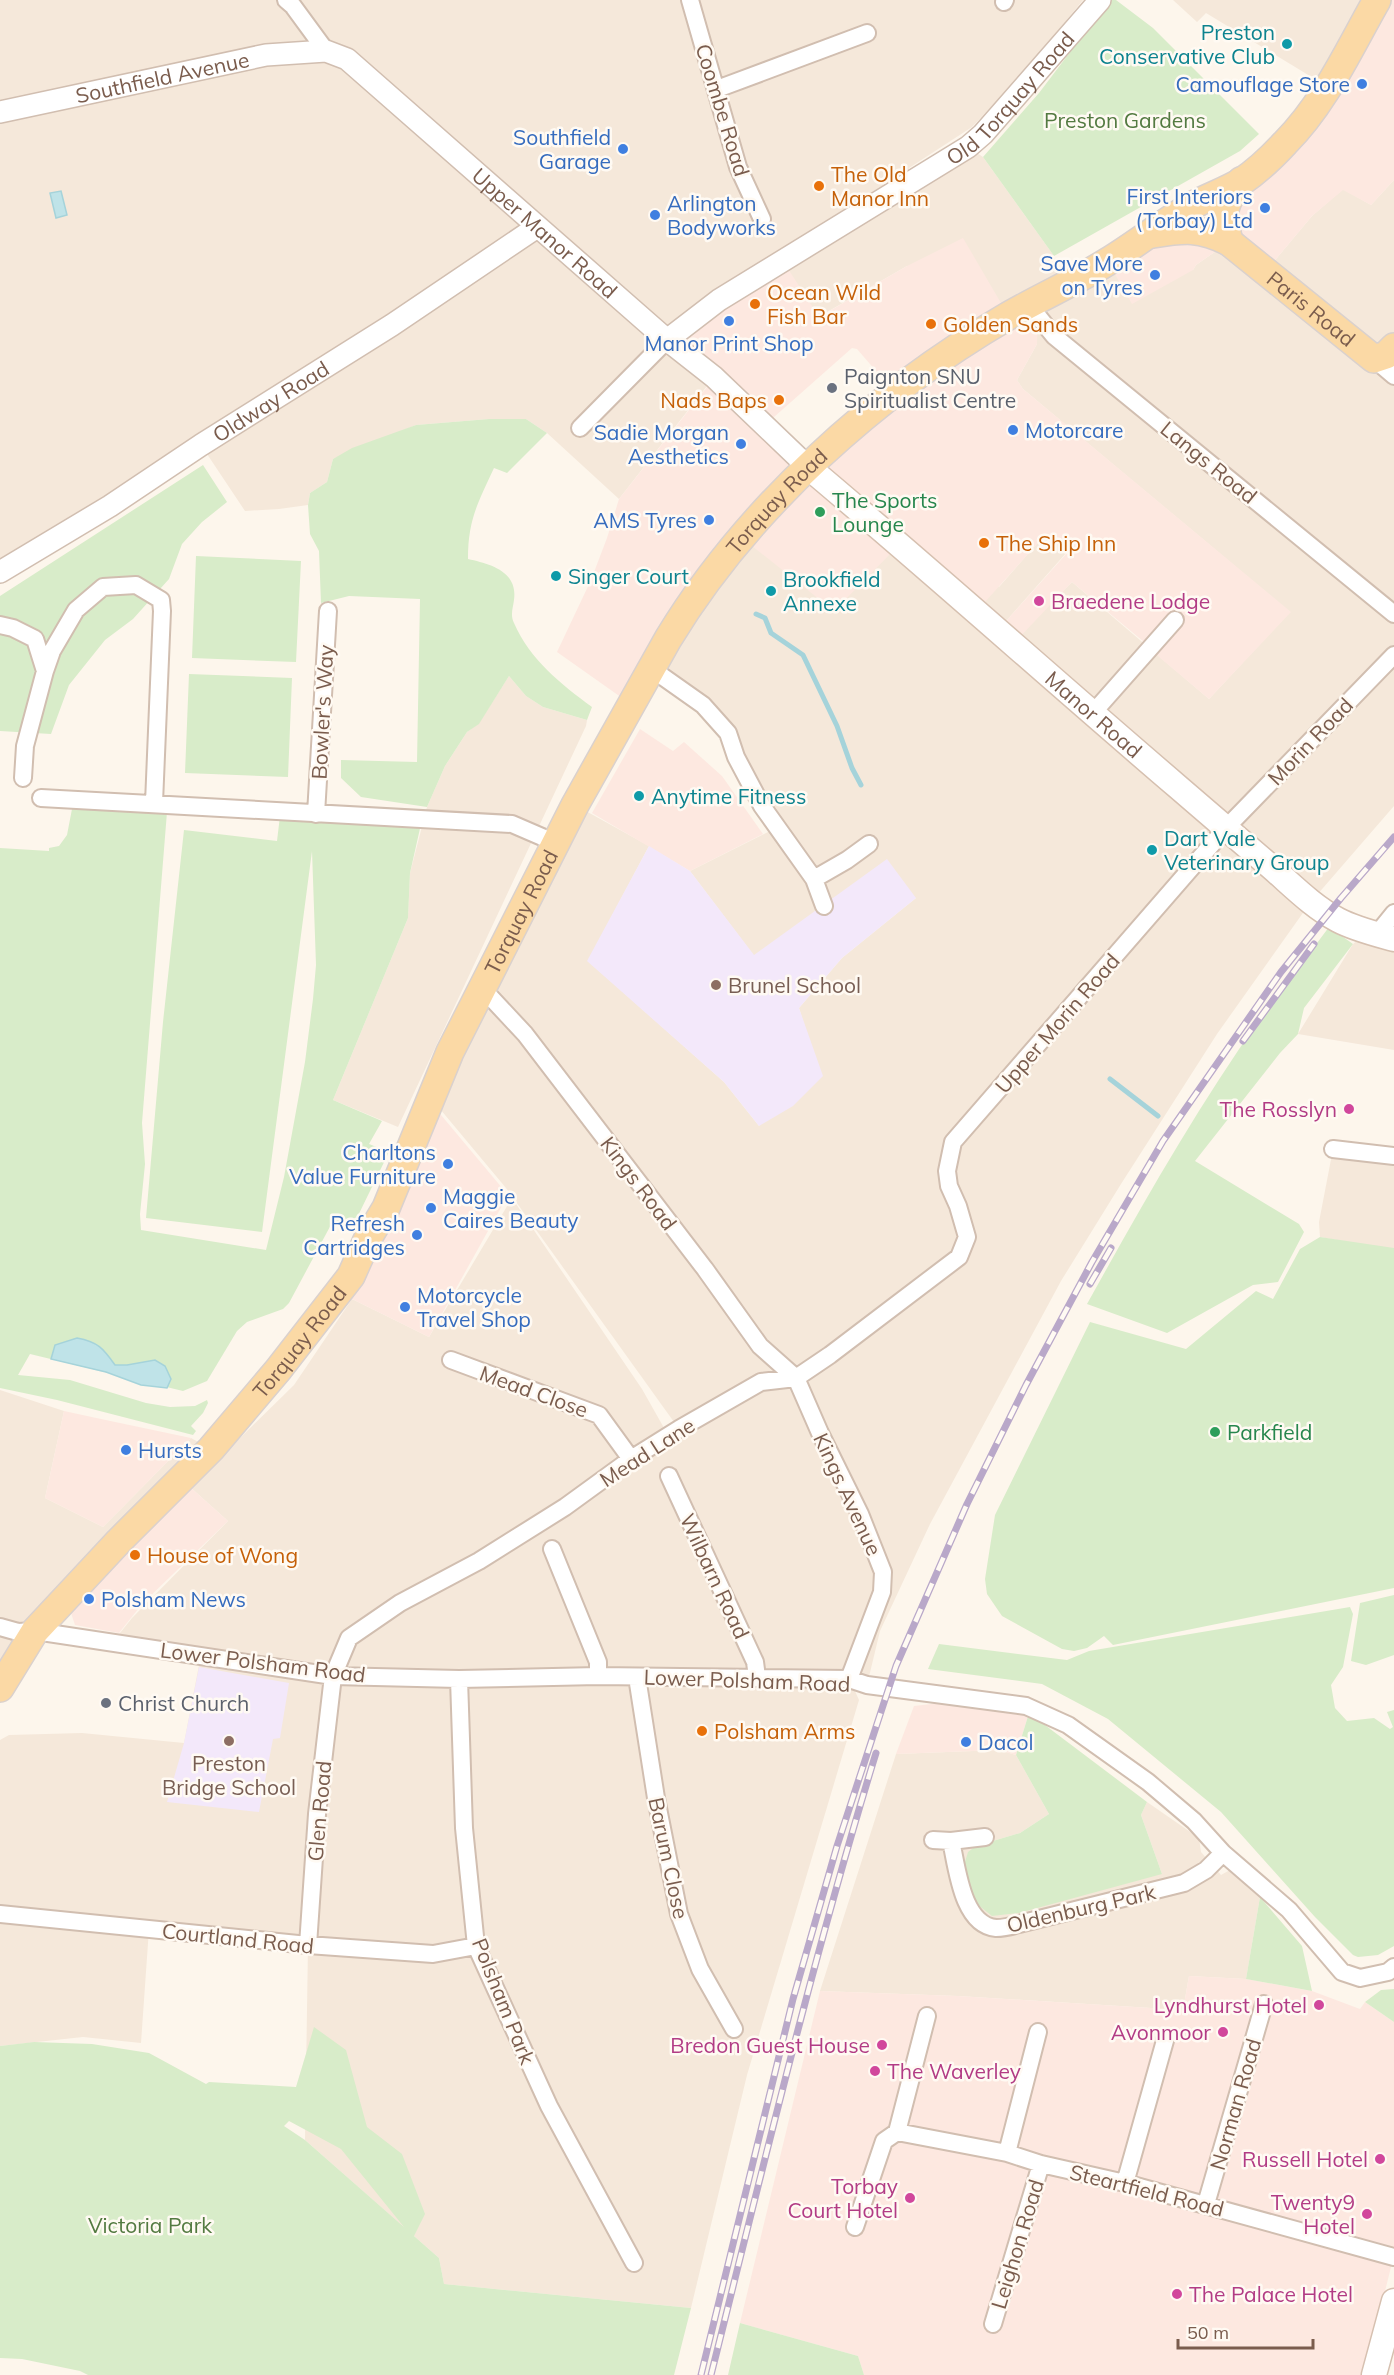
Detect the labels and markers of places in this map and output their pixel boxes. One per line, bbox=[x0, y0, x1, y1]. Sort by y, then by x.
place label: Preston Conservative Club bbox=[1099, 19, 1275, 69]
marker: Preston Conservative Club bbox=[1280, 37, 1294, 51]
place label: Camouflage Store bbox=[1175, 71, 1350, 97]
marker: Camouflage Store bbox=[1355, 77, 1369, 91]
place label: Southfield Garage bbox=[513, 124, 611, 174]
marker: Southfield Garage bbox=[616, 142, 630, 156]
place label: The Old Manor Inn bbox=[831, 161, 929, 211]
marker: The Old Manor Inn bbox=[812, 179, 826, 193]
place label: First Interiors (Torbay) Ltd bbox=[1127, 183, 1253, 233]
place label: Arlington Bodyworks bbox=[667, 190, 776, 240]
marker: First Interiors (Torbay) Ltd bbox=[1258, 201, 1272, 215]
marker: Arlington Bodyworks bbox=[648, 208, 662, 222]
place label: Save More on Tyres bbox=[1041, 250, 1143, 300]
marker: Save More on Tyres bbox=[1148, 268, 1162, 282]
place label: Ocean Wild Fish Bar bbox=[767, 279, 881, 329]
marker: Ocean Wild Fish Bar bbox=[748, 297, 762, 311]
place label: Golden Sands bbox=[943, 311, 1078, 337]
marker: Manor Print Shop bbox=[722, 314, 736, 328]
marker: Golden Sands bbox=[924, 317, 938, 331]
place label: Manor Print Shop bbox=[644, 330, 814, 356]
place label: Paignton SNU Spiritualist Centre bbox=[844, 363, 1016, 413]
marker: Paignton SNU Spiritualist Centre bbox=[825, 381, 839, 395]
place label: Nads Baps bbox=[660, 387, 767, 413]
marker: Nads Baps bbox=[772, 393, 786, 407]
place label: Motorcare bbox=[1025, 417, 1123, 443]
place label: Sadie Morgan Aesthetics bbox=[594, 419, 729, 469]
marker: Motorcare bbox=[1006, 423, 1020, 437]
marker: Sadie Morgan Aesthetics bbox=[734, 437, 748, 451]
place label: The Sports Lounge bbox=[832, 487, 938, 537]
marker: The Sports Lounge bbox=[813, 505, 827, 519]
place label: AMS Tyres bbox=[593, 507, 697, 533]
marker: AMS Tyres bbox=[702, 513, 716, 527]
place label: The Ship Inn bbox=[996, 530, 1116, 556]
marker: The Ship Inn bbox=[977, 536, 991, 550]
place label: Singer Court bbox=[568, 563, 689, 589]
place label: Brookfield Annexe bbox=[783, 566, 881, 616]
marker: Singer Court bbox=[549, 569, 563, 583]
marker: Brookfield Annexe bbox=[764, 584, 778, 598]
place label: Braedene Lodge bbox=[1051, 588, 1210, 614]
marker: Braedene Lodge bbox=[1032, 594, 1046, 608]
place label: Anytime Fitness bbox=[651, 783, 806, 809]
marker: Anytime Fitness bbox=[632, 789, 646, 803]
place label: Dart Vale Veterinary Group bbox=[1164, 825, 1329, 875]
marker: Dart Vale Veterinary Group bbox=[1145, 843, 1159, 857]
place label: Brunel School bbox=[728, 972, 861, 998]
marker: Brunel School bbox=[709, 978, 723, 992]
place label: The Rosslyn bbox=[1220, 1096, 1337, 1122]
marker: The Rosslyn bbox=[1342, 1102, 1356, 1116]
place label: Charltons Value Furniture bbox=[289, 1139, 436, 1189]
marker: Charltons Value Furniture bbox=[441, 1157, 455, 1171]
place label: Maggie Caires Beauty bbox=[443, 1183, 578, 1233]
marker: Maggie Caires Beauty bbox=[424, 1201, 438, 1215]
place label: Refresh Cartridges bbox=[303, 1210, 405, 1260]
marker: Refresh Cartridges bbox=[410, 1228, 424, 1242]
place label: Motorcycle Travel Shop bbox=[417, 1282, 531, 1332]
marker: Motorcycle Travel Shop bbox=[398, 1300, 412, 1314]
place label: Parkfield bbox=[1227, 1419, 1312, 1445]
marker: Parkfield bbox=[1208, 1425, 1222, 1439]
place label: Hursts bbox=[138, 1437, 202, 1463]
marker: Hursts bbox=[119, 1443, 133, 1457]
place label: House of Wong bbox=[147, 1542, 298, 1568]
marker: House of Wong bbox=[128, 1548, 142, 1562]
place label: Polsham News bbox=[101, 1586, 246, 1612]
marker: Polsham News bbox=[82, 1592, 96, 1606]
place label: Christ Church bbox=[118, 1690, 249, 1716]
marker: Christ Church bbox=[99, 1696, 113, 1710]
place label: Polsham Arms bbox=[714, 1718, 855, 1744]
marker: Polsham Arms bbox=[695, 1724, 709, 1738]
place label: Dacol bbox=[978, 1729, 1033, 1755]
marker: Preston Bridge School bbox=[222, 1734, 236, 1748]
marker: Dacol bbox=[959, 1735, 973, 1749]
place label: Preston Bridge School bbox=[162, 1750, 296, 1800]
place label: Lyndhurst Hotel bbox=[1154, 1992, 1307, 2018]
marker: Lyndhurst Hotel bbox=[1312, 1998, 1326, 2012]
place label: Avonmoor bbox=[1111, 2019, 1211, 2045]
marker: Avonmoor bbox=[1216, 2025, 1230, 2039]
place label: Bredon Guest House bbox=[670, 2032, 870, 2058]
marker: Bredon Guest House bbox=[875, 2038, 889, 2052]
place label: The Waverley bbox=[887, 2058, 1021, 2084]
marker: The Waverley bbox=[868, 2064, 882, 2078]
place label: Russell Hotel bbox=[1242, 2146, 1368, 2172]
marker: Russell Hotel bbox=[1373, 2152, 1387, 2166]
place label: Torbay Court Hotel bbox=[788, 2173, 898, 2223]
place label: Twenty9 Hotel bbox=[1271, 2189, 1355, 2239]
marker: Torbay Court Hotel bbox=[903, 2191, 917, 2205]
marker: Twenty9 Hotel bbox=[1360, 2207, 1374, 2221]
place label: The Palace Hotel bbox=[1189, 2281, 1353, 2307]
marker: The Palace Hotel bbox=[1170, 2287, 1184, 2301]

